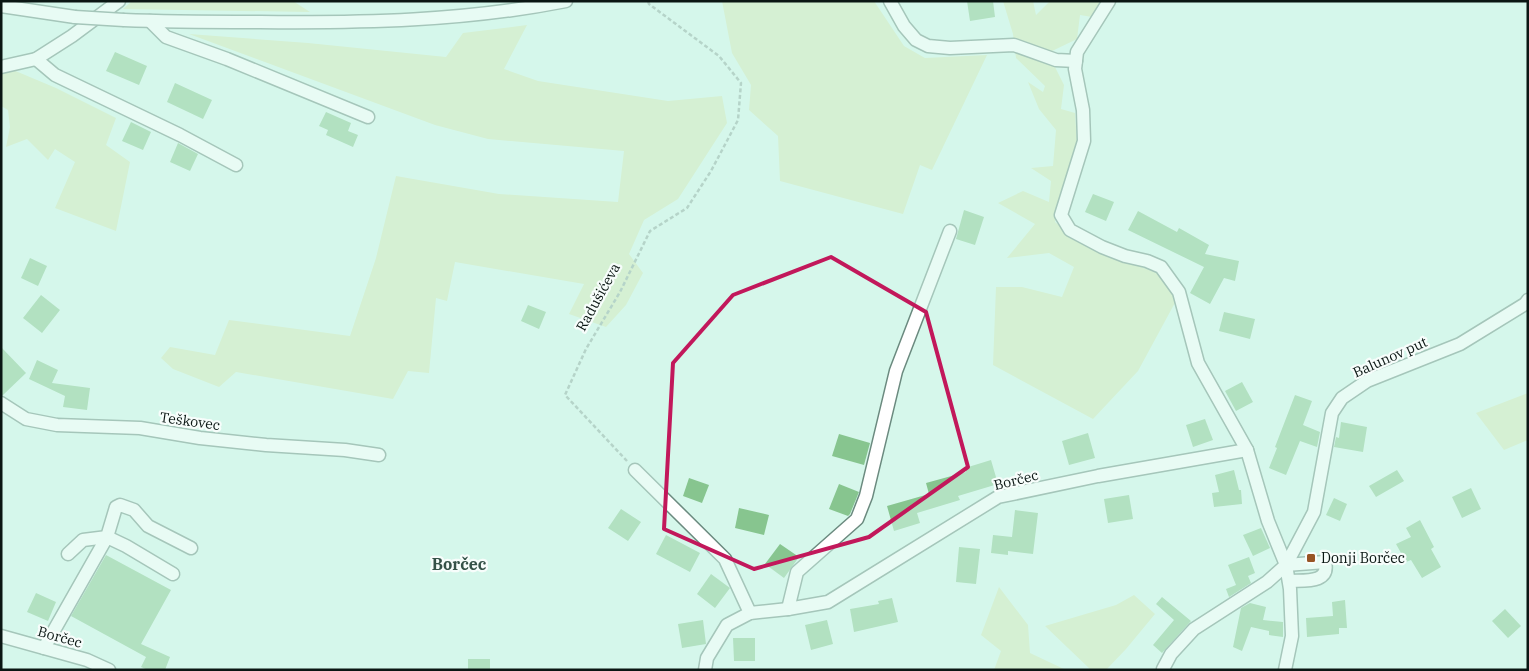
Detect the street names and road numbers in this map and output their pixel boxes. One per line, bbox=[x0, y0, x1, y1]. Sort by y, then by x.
street label: Radušićeva bbox=[572, 260, 624, 334]
street label: Balunov put bbox=[1350, 333, 1430, 381]
street label: Teškovec bbox=[159, 408, 221, 434]
street label: Borčec bbox=[992, 466, 1040, 494]
street label: Borčec bbox=[36, 622, 84, 652]

